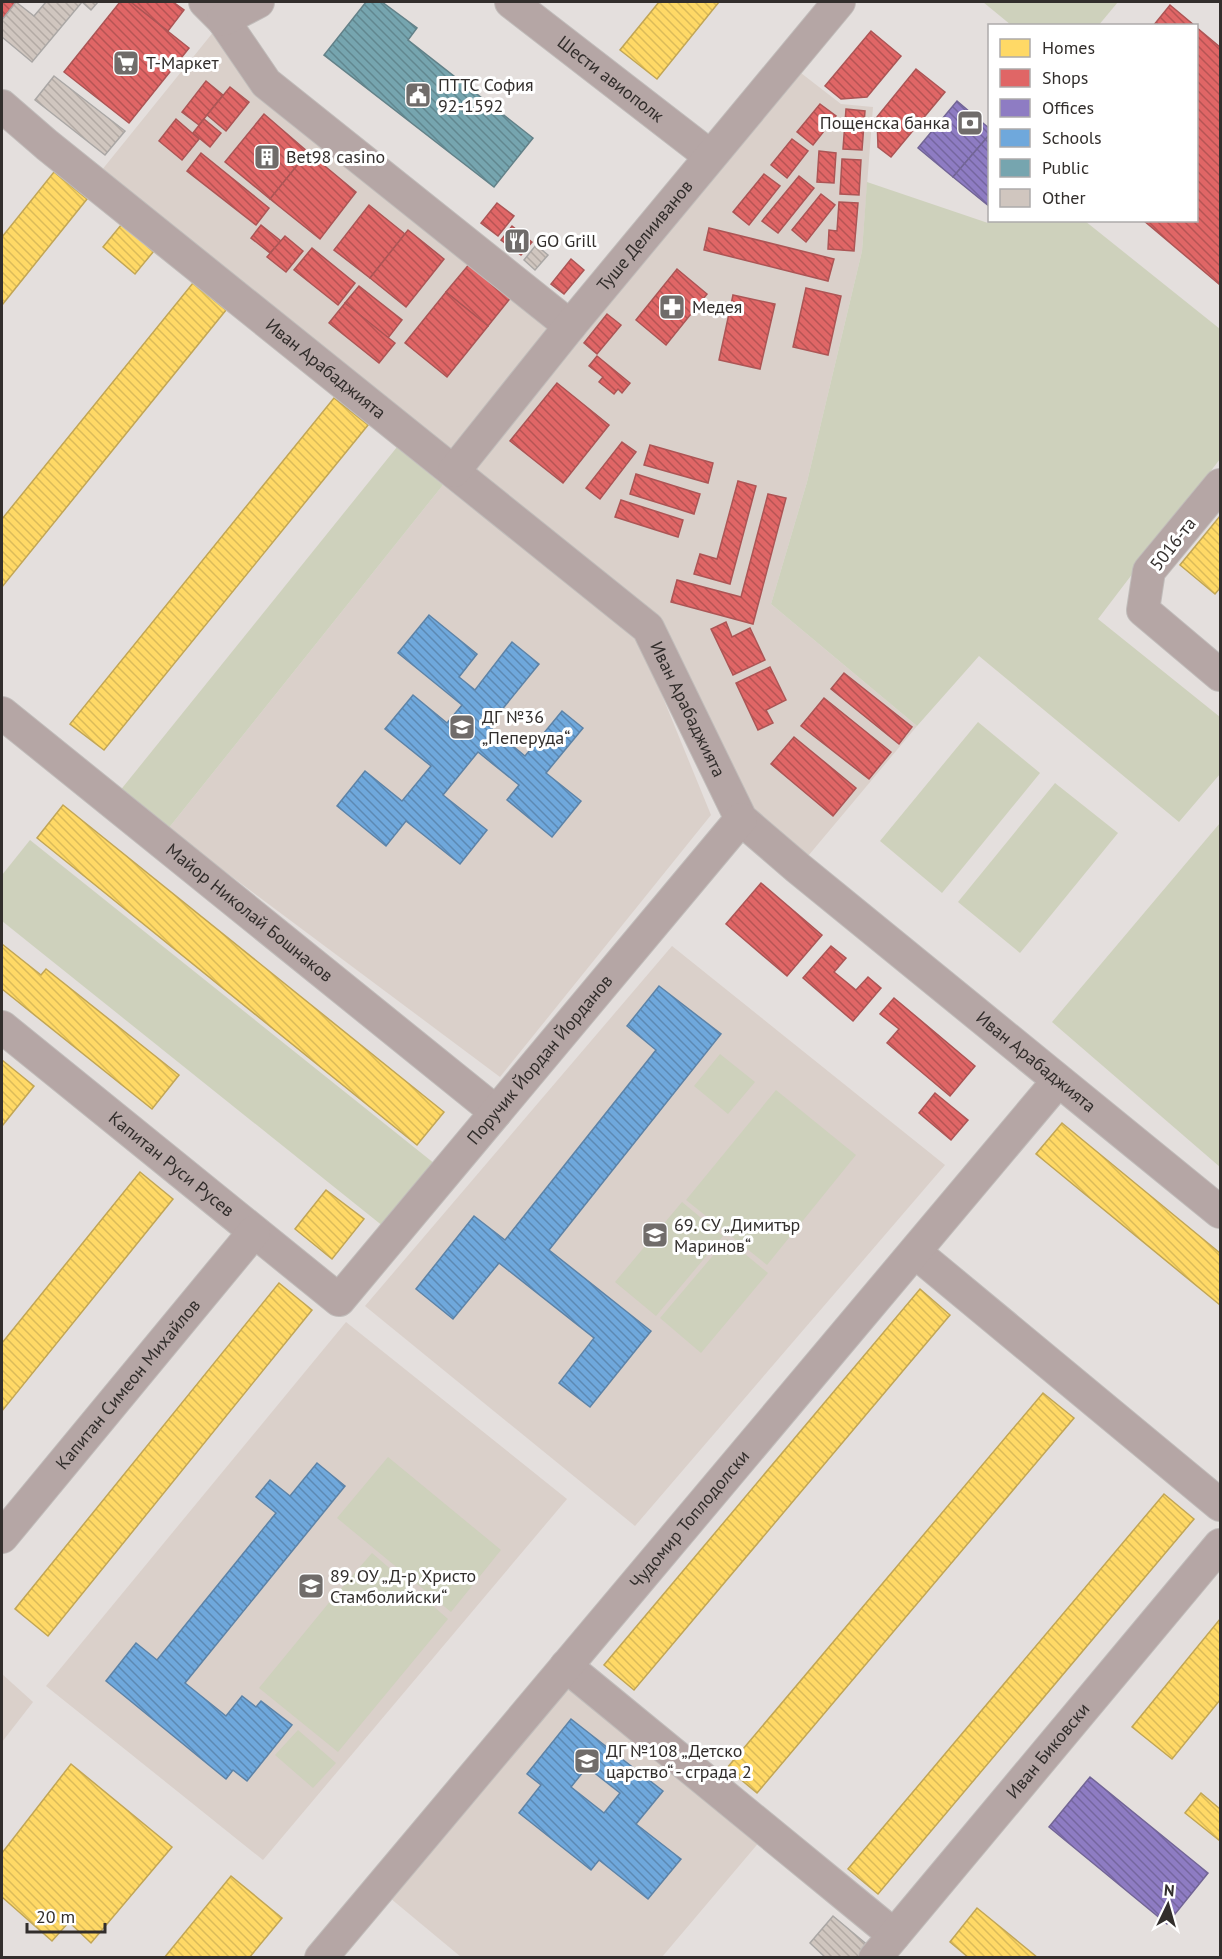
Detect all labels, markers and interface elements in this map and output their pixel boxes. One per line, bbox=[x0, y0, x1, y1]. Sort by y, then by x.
legend bbox=[988, 24, 1198, 222]
street label: Шести авиополк bbox=[553, 30, 669, 127]
text: Homes bbox=[1042, 36, 1095, 59]
supermarket icon: Т-Маркет bbox=[111, 48, 141, 78]
place label: Т-Маркет bbox=[146, 51, 219, 74]
text: Shops bbox=[1042, 66, 1088, 89]
place label: ПТТС София 92-1592 bbox=[438, 73, 534, 117]
public building icon: ПТТС София 92-1592 bbox=[403, 80, 433, 110]
text: Offices bbox=[1042, 96, 1094, 119]
bank icon: Пощенска банка bbox=[955, 108, 985, 138]
place label: Пощенска банка bbox=[820, 111, 950, 134]
text: Schools bbox=[1042, 126, 1102, 149]
building icon: Bet98 casino bbox=[252, 142, 282, 172]
place label: Bet98 casino bbox=[286, 145, 385, 168]
text: Public bbox=[1042, 156, 1089, 179]
street label: Туше Делииванов bbox=[592, 175, 698, 296]
text: Other bbox=[1042, 186, 1086, 209]
restaurant icon: GO Grill bbox=[502, 226, 532, 256]
place label: GO Grill bbox=[536, 229, 597, 252]
pharmacy icon: Медея bbox=[657, 292, 687, 322]
place label: Медея bbox=[692, 295, 742, 318]
street label: Иван Арабаджията bbox=[261, 313, 391, 424]
street label: 5016-та bbox=[1145, 512, 1201, 575]
street label: Иван Арабаджията bbox=[645, 637, 731, 781]
place label: ДГ №36 „Пеперуда“ bbox=[482, 705, 570, 749]
school or university icon: ДГ №36 „Пеперуда“ bbox=[447, 712, 477, 742]
street label: Майор Николай Бошнаков bbox=[161, 838, 338, 987]
street label: Поручик Йордан Йорданов bbox=[462, 969, 617, 1149]
street label: Иван Арабаджията bbox=[971, 1006, 1101, 1117]
street label: Капитан Руси Русев bbox=[104, 1106, 239, 1222]
place label: 69. СУ „Димитър Маринов“ bbox=[674, 1213, 800, 1257]
school or university icon: 69. СУ „Димитър Маринов“ bbox=[640, 1220, 670, 1250]
street label: Капитан Симеон Михайлов bbox=[50, 1294, 205, 1474]
street label: Чудомир Топлодолски bbox=[624, 1445, 754, 1593]
place label: 89. ОУ „Д-р Христо Стамболийски“ bbox=[330, 1564, 476, 1608]
school or university icon: 89. ОУ „Д-р Христо Стамболийски“ bbox=[296, 1571, 326, 1601]
street label: Иван Биковски bbox=[1001, 1698, 1094, 1803]
place label: ДГ №108 „Детско царство“ - сграда 2 bbox=[606, 1739, 752, 1783]
school or university icon: ДГ №108 „Детско царство“ - сграда 2 bbox=[572, 1746, 602, 1776]
north arrow bbox=[1138, 1875, 1198, 1935]
text: N bbox=[1163, 1880, 1175, 1900]
scale bar bbox=[27, 1896, 105, 1934]
text: 20 m bbox=[36, 1905, 75, 1928]

